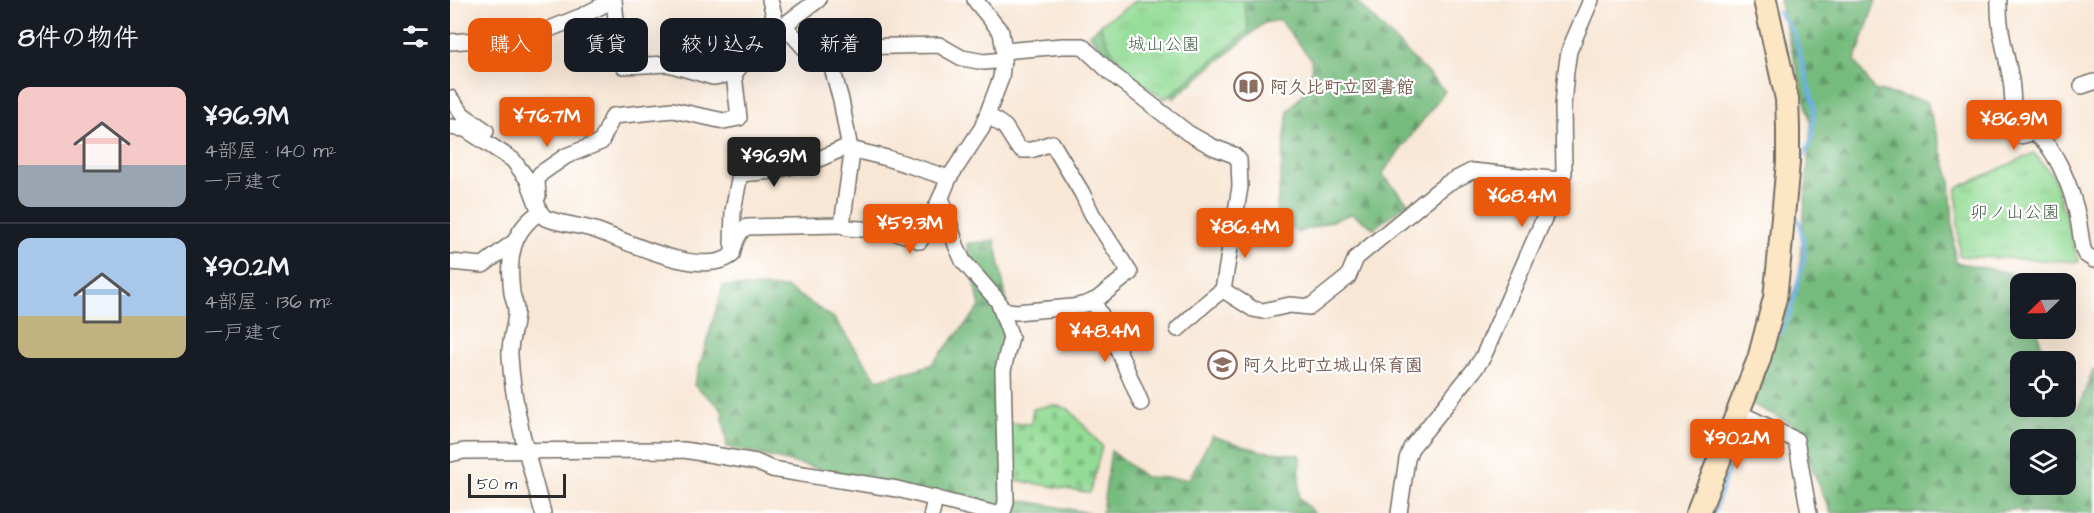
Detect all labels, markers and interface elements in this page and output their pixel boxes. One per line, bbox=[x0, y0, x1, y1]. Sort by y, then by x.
chip: 購入 bbox=[468, 18, 552, 72]
chip: 賃貸 bbox=[564, 18, 648, 72]
chip: 絞り込み bbox=[660, 18, 786, 72]
chip: 新着 bbox=[798, 18, 882, 72]
text: 8件の物件 bbox=[18, 20, 139, 56]
icon: filters bbox=[399, 20, 432, 53]
park label: 城山公園 bbox=[1128, 32, 1200, 57]
library icon: 阿久比町立図書館 bbox=[1233, 71, 1265, 103]
place label: 阿久比町立図書館 bbox=[1270, 75, 1414, 100]
pin: ¥76.7M bbox=[498, 97, 596, 148]
text: ¥96.9M bbox=[204, 98, 289, 134]
pin: ¥86.9M bbox=[1965, 100, 2063, 151]
text: ¥76.7M bbox=[513, 102, 581, 130]
text: ¥86.9M bbox=[1981, 105, 2047, 133]
icon: home bbox=[66, 111, 138, 183]
text: 4部屋 · 140 m² bbox=[204, 137, 336, 165]
pin: ¥96.9M bbox=[725, 137, 823, 188]
text: ¥96.9M bbox=[741, 142, 807, 170]
text: 一戸建て bbox=[204, 168, 284, 196]
pin: ¥68.4M bbox=[1473, 177, 1571, 228]
text: ¥68.4M bbox=[1487, 182, 1557, 210]
park label: 卯ノ山公園 bbox=[1970, 200, 2060, 225]
pin: ¥59.3M bbox=[861, 204, 959, 255]
pin: ¥86.4M bbox=[1196, 208, 1294, 259]
text: ¥59.3M bbox=[877, 209, 943, 237]
text: ¥86.4M bbox=[1210, 213, 1280, 241]
text: ¥90.2M bbox=[204, 249, 289, 285]
icon: home bbox=[66, 262, 138, 334]
north arrow bbox=[2010, 273, 2076, 339]
map controls bbox=[2010, 273, 2076, 495]
text: 4部屋 · 136 m² bbox=[204, 288, 333, 316]
pin: ¥48.4M bbox=[1056, 312, 1154, 363]
text: ¥48.4M bbox=[1070, 317, 1140, 345]
text: 一戸建て bbox=[204, 319, 284, 347]
school or university icon: 阿久比町立城山保育園 bbox=[1206, 349, 1238, 381]
button: locate bbox=[2010, 351, 2076, 417]
place label: 阿久比町立城山保育園 bbox=[1243, 353, 1423, 378]
pin: ¥90.2M bbox=[1688, 419, 1786, 470]
text: ¥90.2M bbox=[1704, 424, 1770, 452]
button: layers bbox=[2010, 429, 2076, 495]
scale bar bbox=[468, 471, 566, 498]
text: 50 m bbox=[477, 473, 517, 495]

